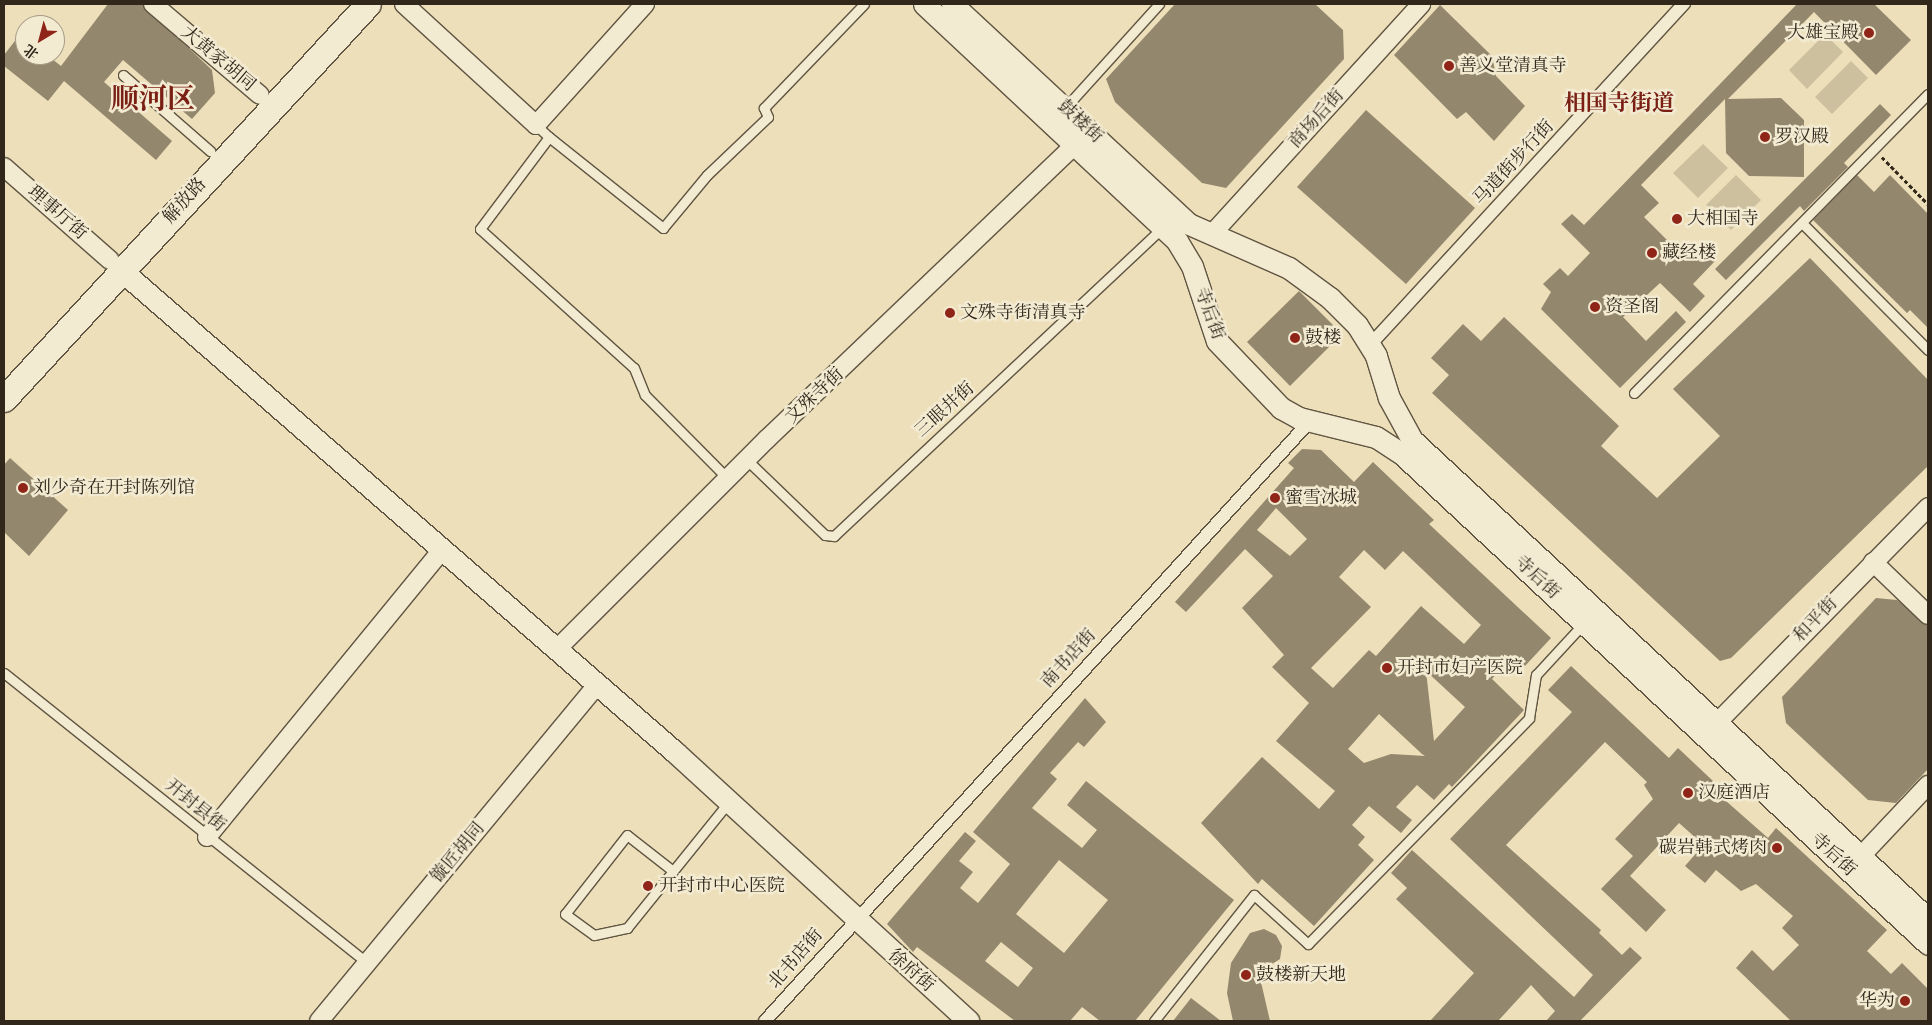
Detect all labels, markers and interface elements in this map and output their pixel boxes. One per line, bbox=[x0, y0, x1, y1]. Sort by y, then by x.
north arrow bbox=[15, 15, 65, 65]
street label: 大黄家胡同 bbox=[177, 22, 259, 96]
place label: 大雄宝殿 bbox=[1787, 22, 1859, 44]
marker: 大雄宝殿 bbox=[1863, 27, 1875, 39]
text: 北 bbox=[20, 40, 43, 63]
place label: 善义堂清真寺 bbox=[1459, 55, 1567, 77]
marker: 善义堂清真寺 bbox=[1443, 60, 1455, 72]
district label: 顺河区 bbox=[111, 82, 195, 116]
street label: 商场后街 bbox=[1285, 85, 1349, 153]
district label: 相国寺街道 bbox=[1564, 91, 1674, 117]
street label: 鼓楼街 bbox=[1053, 96, 1107, 148]
street label: 马道街步行街 bbox=[1469, 116, 1559, 210]
place label: 罗汉殿 bbox=[1775, 126, 1829, 148]
marker: 罗汉殿 bbox=[1759, 131, 1771, 143]
street label: 解放路 bbox=[159, 174, 211, 228]
street label: 理事厅街 bbox=[23, 181, 91, 245]
place label: 大相国寺 bbox=[1687, 208, 1759, 230]
marker: 大相国寺 bbox=[1671, 213, 1683, 225]
place label: 藏经楼 bbox=[1662, 242, 1716, 264]
marker: 藏经楼 bbox=[1646, 247, 1658, 259]
street label: 寺后街 bbox=[1190, 285, 1228, 343]
place label: 资圣阁 bbox=[1605, 296, 1659, 318]
marker: 资圣阁 bbox=[1589, 301, 1601, 313]
place label: 文殊寺街清真寺 bbox=[960, 302, 1086, 324]
marker: 文殊寺街清真寺 bbox=[944, 307, 956, 319]
place label: 鼓楼 bbox=[1305, 327, 1341, 349]
marker: 鼓楼 bbox=[1289, 332, 1301, 344]
street label: 文殊寺街 bbox=[781, 364, 849, 428]
street label: 三眼井街 bbox=[911, 378, 979, 442]
place label: 刘少奇在开封陈列馆 bbox=[33, 477, 195, 499]
marker: 刘少奇在开封陈列馆 bbox=[17, 482, 29, 494]
place label: 蜜雪冰城 bbox=[1285, 487, 1357, 509]
marker: 蜜雪冰城 bbox=[1269, 492, 1281, 504]
street label: 寺后街 bbox=[1510, 552, 1564, 604]
street label: 和平街 bbox=[1789, 593, 1843, 647]
street label: 南书店街 bbox=[1037, 625, 1101, 693]
place label: 开封市妇产医院 bbox=[1397, 657, 1523, 679]
marker: 开封市妇产医院 bbox=[1381, 662, 1393, 674]
street label: 开封县街 bbox=[160, 775, 230, 837]
place label: 汉庭酒店 bbox=[1698, 782, 1770, 804]
marker: 汉庭酒店 bbox=[1682, 787, 1694, 799]
street label: 镟匠胡同 bbox=[427, 818, 489, 888]
street label: 寺后街 bbox=[1806, 829, 1860, 881]
place label: 碳岩韩式烤肉 bbox=[1659, 837, 1767, 859]
marker: 碳岩韩式烤肉 bbox=[1771, 842, 1783, 854]
place label: 开封市中心医院 bbox=[659, 875, 785, 897]
marker: 开封市中心医院 bbox=[641, 879, 655, 893]
street label: 北书店街 bbox=[764, 925, 828, 993]
street label: 徐府街 bbox=[884, 945, 938, 997]
place label: 鼓楼新天地 bbox=[1256, 964, 1346, 986]
marker: 鼓楼新天地 bbox=[1240, 969, 1252, 981]
place label: 华为 bbox=[1859, 990, 1895, 1012]
marker: 华为 bbox=[1899, 995, 1911, 1007]

